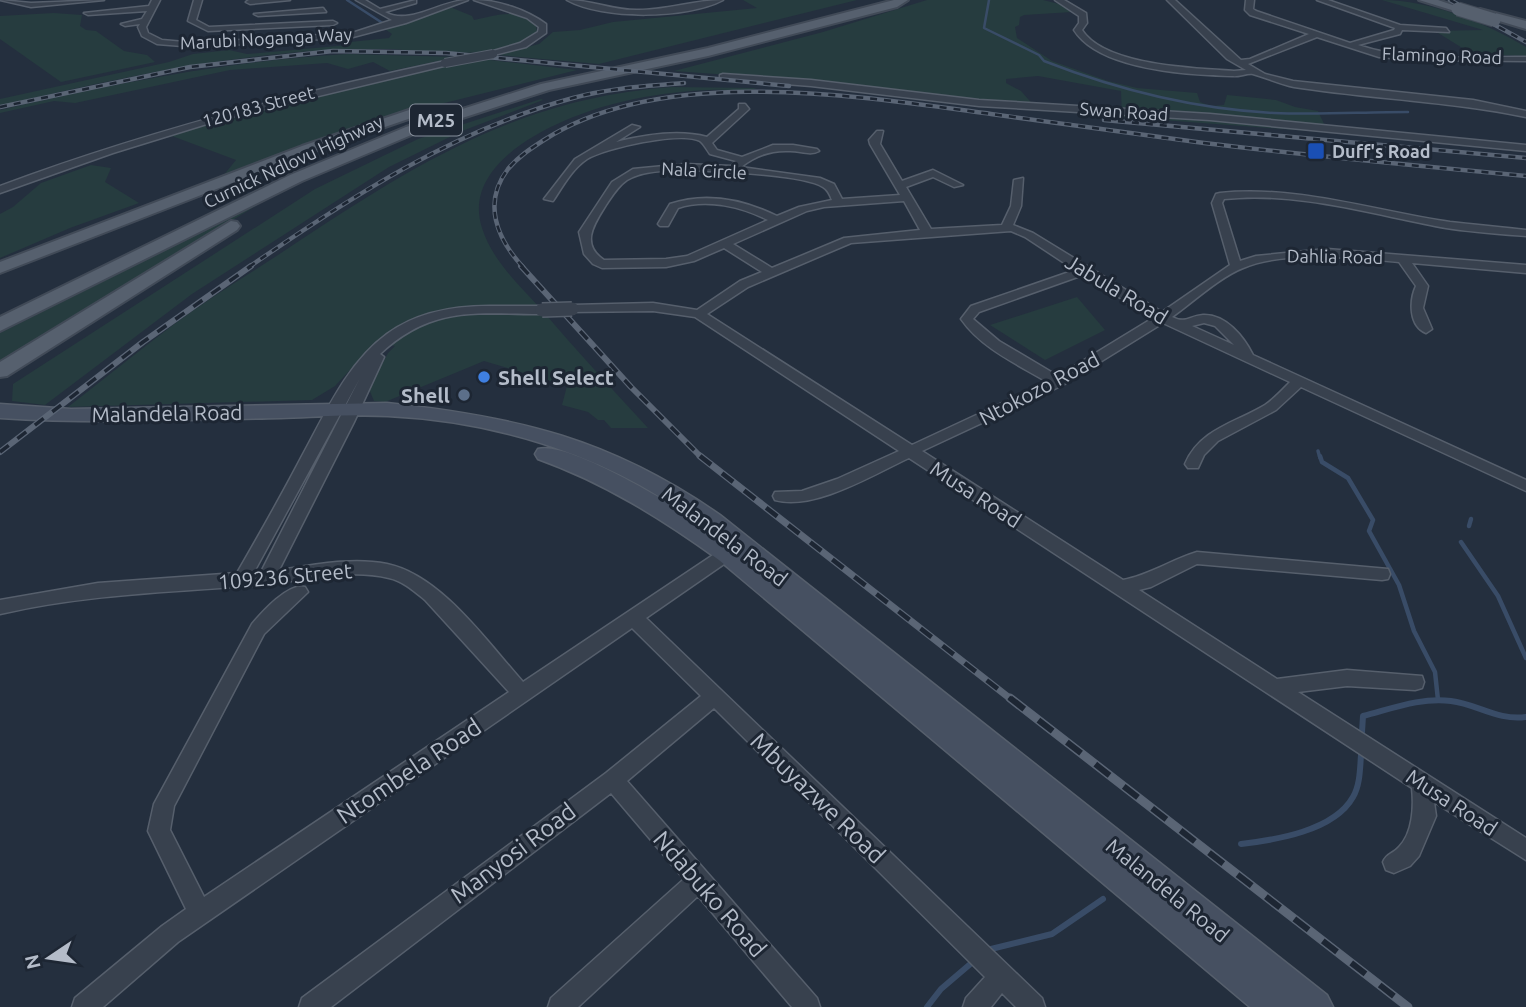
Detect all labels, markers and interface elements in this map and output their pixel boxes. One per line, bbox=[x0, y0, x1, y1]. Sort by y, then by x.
street label: Marubi Noganga Way bbox=[179, 23, 353, 52]
street label: Flamingo Road bbox=[1382, 43, 1502, 67]
street label: 120183 Street bbox=[200, 81, 316, 131]
street label: Swan Road bbox=[1079, 98, 1169, 124]
road number: M25 bbox=[410, 104, 462, 136]
street label: Curnick Ndlovu Highway bbox=[200, 111, 386, 211]
marker: Duff's Road bbox=[1306, 141, 1326, 161]
place label: Duff's Road bbox=[1332, 141, 1431, 161]
street label: Nala Circle bbox=[661, 158, 747, 182]
street label: Dahlia Road bbox=[1287, 245, 1383, 267]
street label: Jabula Road bbox=[1062, 249, 1172, 329]
street label: Ntokozo Road bbox=[975, 346, 1103, 430]
place label: Shell Select bbox=[498, 365, 614, 389]
marker: Shell Select bbox=[476, 369, 492, 385]
place label: Shell bbox=[401, 383, 450, 407]
marker: Shell bbox=[456, 387, 472, 403]
street label: Malandela Road bbox=[91, 400, 243, 426]
street label: Musa Road bbox=[926, 456, 1026, 532]
street label: Malandela Road bbox=[658, 481, 792, 591]
street label: 109236 Street bbox=[217, 558, 353, 594]
street label: Ntombela Road bbox=[332, 713, 486, 829]
street label: Mbuyazwe Road bbox=[745, 727, 891, 869]
street label: Musa Road bbox=[1402, 764, 1502, 840]
street label: Manyosi Road bbox=[445, 797, 581, 909]
street label: Ndabuko Road bbox=[648, 826, 772, 962]
street label: Malandela Road bbox=[1102, 833, 1234, 947]
north arrow bbox=[14, 923, 84, 993]
text: N bbox=[20, 952, 45, 971]

